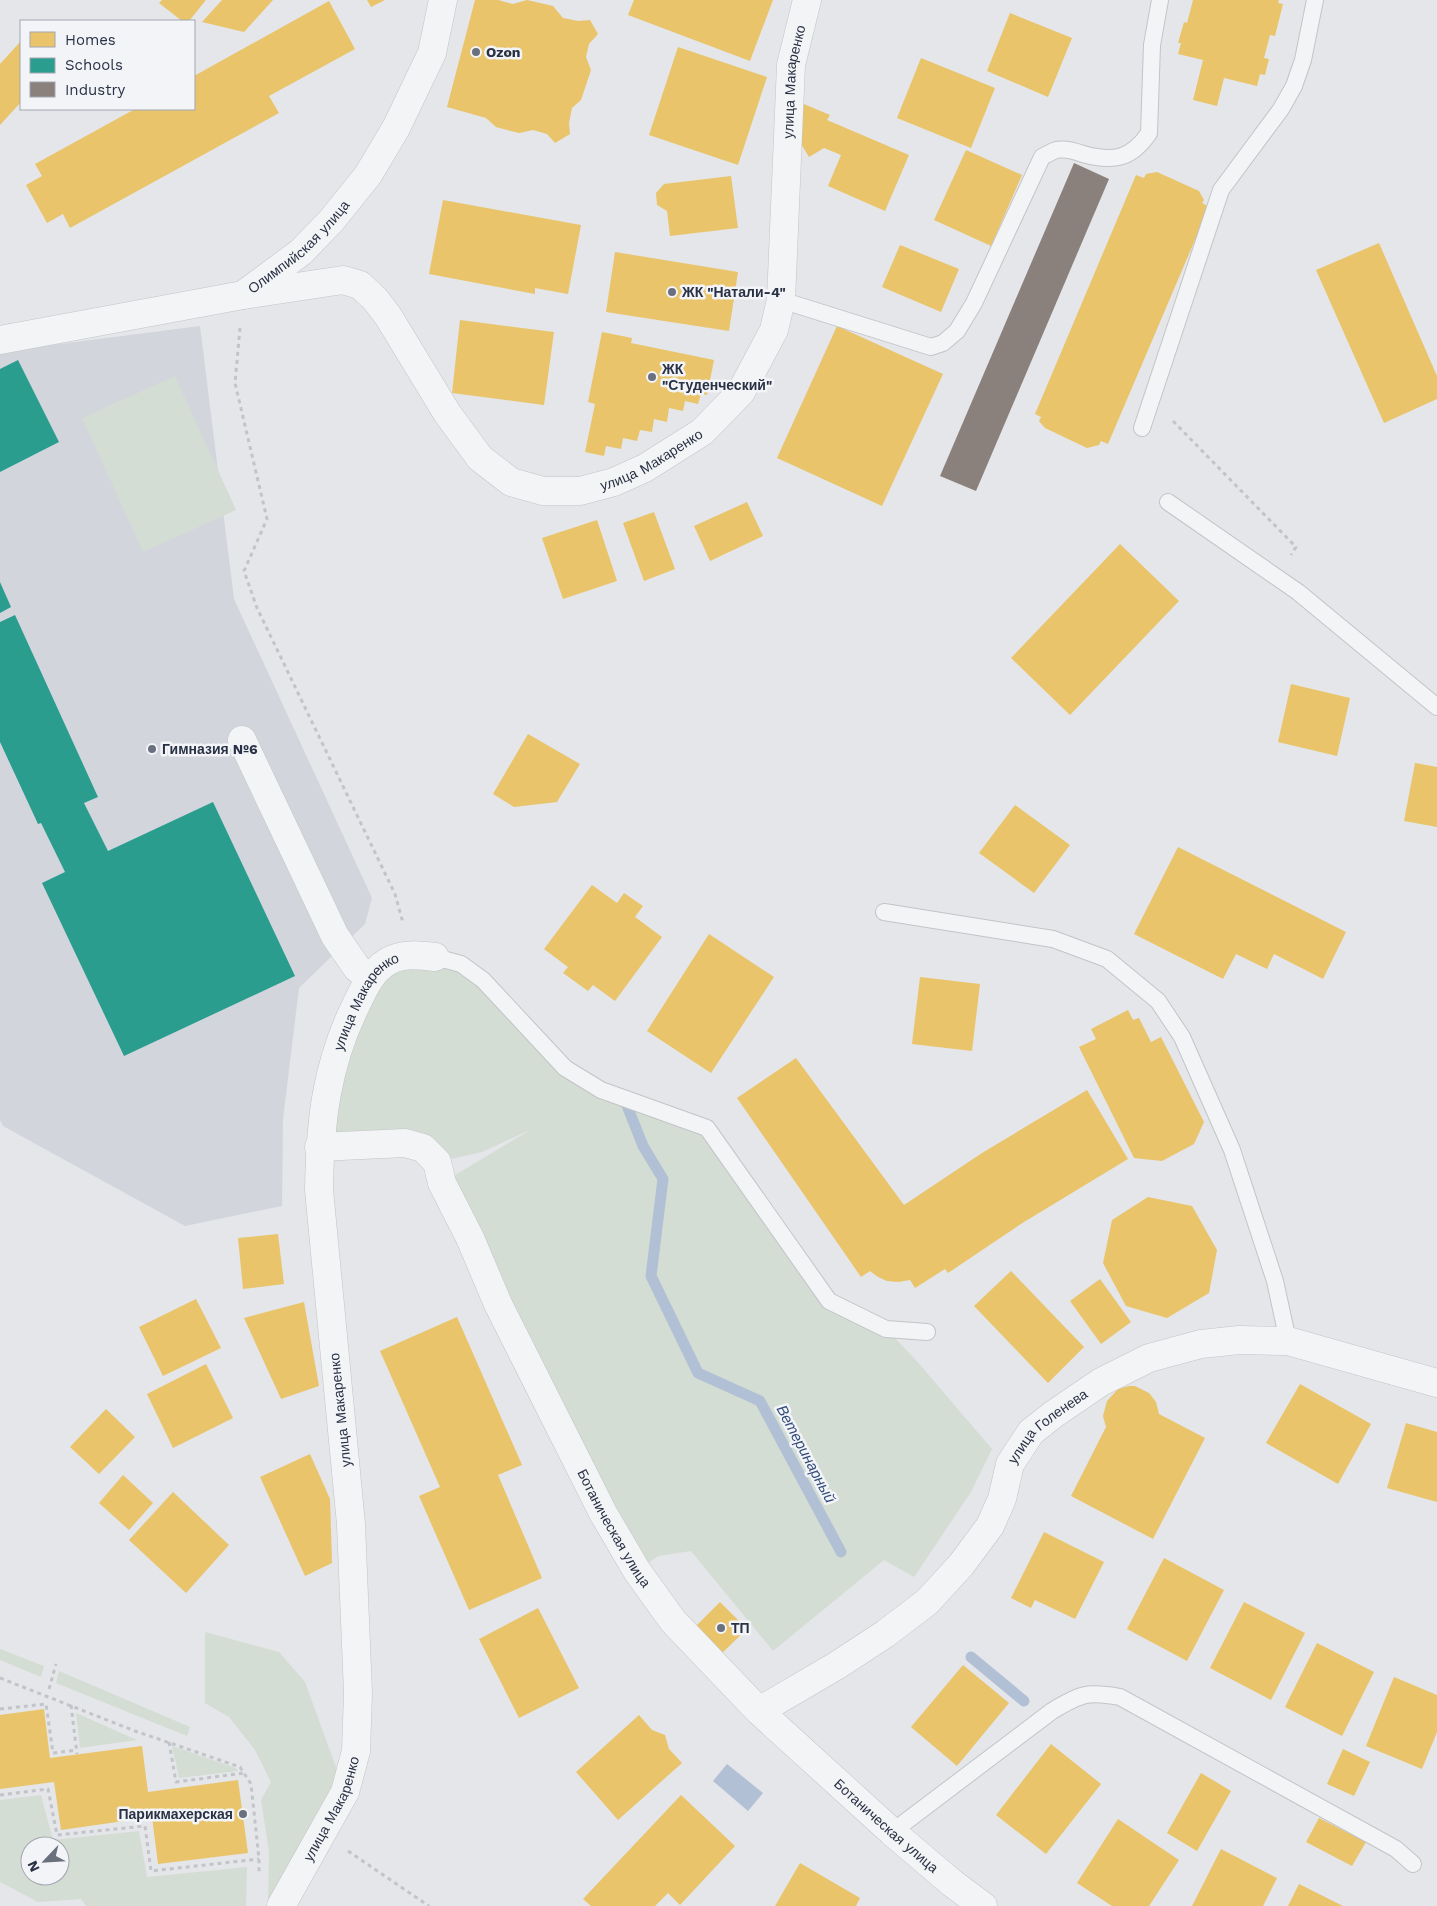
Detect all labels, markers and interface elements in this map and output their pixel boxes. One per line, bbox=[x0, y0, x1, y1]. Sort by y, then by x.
legend bbox=[20, 20, 195, 110]
street label: улица Макаренко bbox=[780, 23, 809, 139]
text: Homes bbox=[65, 31, 116, 49]
place label: Ozon bbox=[486, 44, 521, 60]
marker: Ozon bbox=[470, 46, 482, 58]
text: Schools bbox=[65, 56, 123, 74]
text: Industry bbox=[65, 81, 126, 99]
street label: Олимпийская улица bbox=[245, 197, 353, 297]
place label: ЖК "Натали-4" bbox=[681, 284, 786, 300]
marker: ЖК "Натали-4" bbox=[666, 286, 678, 298]
place label: ЖК "Студенческий" bbox=[661, 361, 772, 393]
marker: ЖК "Студенческий" bbox=[646, 371, 658, 383]
street label: улица Макаренко bbox=[598, 426, 706, 493]
place label: Гимназия №6 bbox=[162, 741, 258, 757]
marker: Гимназия №6 bbox=[146, 743, 158, 755]
street label: улица Макаренко bbox=[330, 949, 401, 1053]
street label: улица Макаренко bbox=[326, 1352, 354, 1468]
street label: улица Голенева bbox=[1005, 1385, 1091, 1467]
water label: Ветеринарный bbox=[773, 1402, 840, 1507]
street label: Ботаническая улица bbox=[574, 1466, 654, 1591]
place label: ТП bbox=[731, 1620, 750, 1636]
marker: ТП bbox=[715, 1622, 727, 1634]
street label: улица Макаренко bbox=[300, 1754, 362, 1864]
street label: Ботаническая улица bbox=[831, 1775, 942, 1876]
place label: Парикмахерская bbox=[119, 1806, 233, 1822]
marker: Парикмахерская bbox=[237, 1808, 249, 1820]
north arrow bbox=[20, 1836, 70, 1886]
text: N bbox=[24, 1858, 43, 1875]

